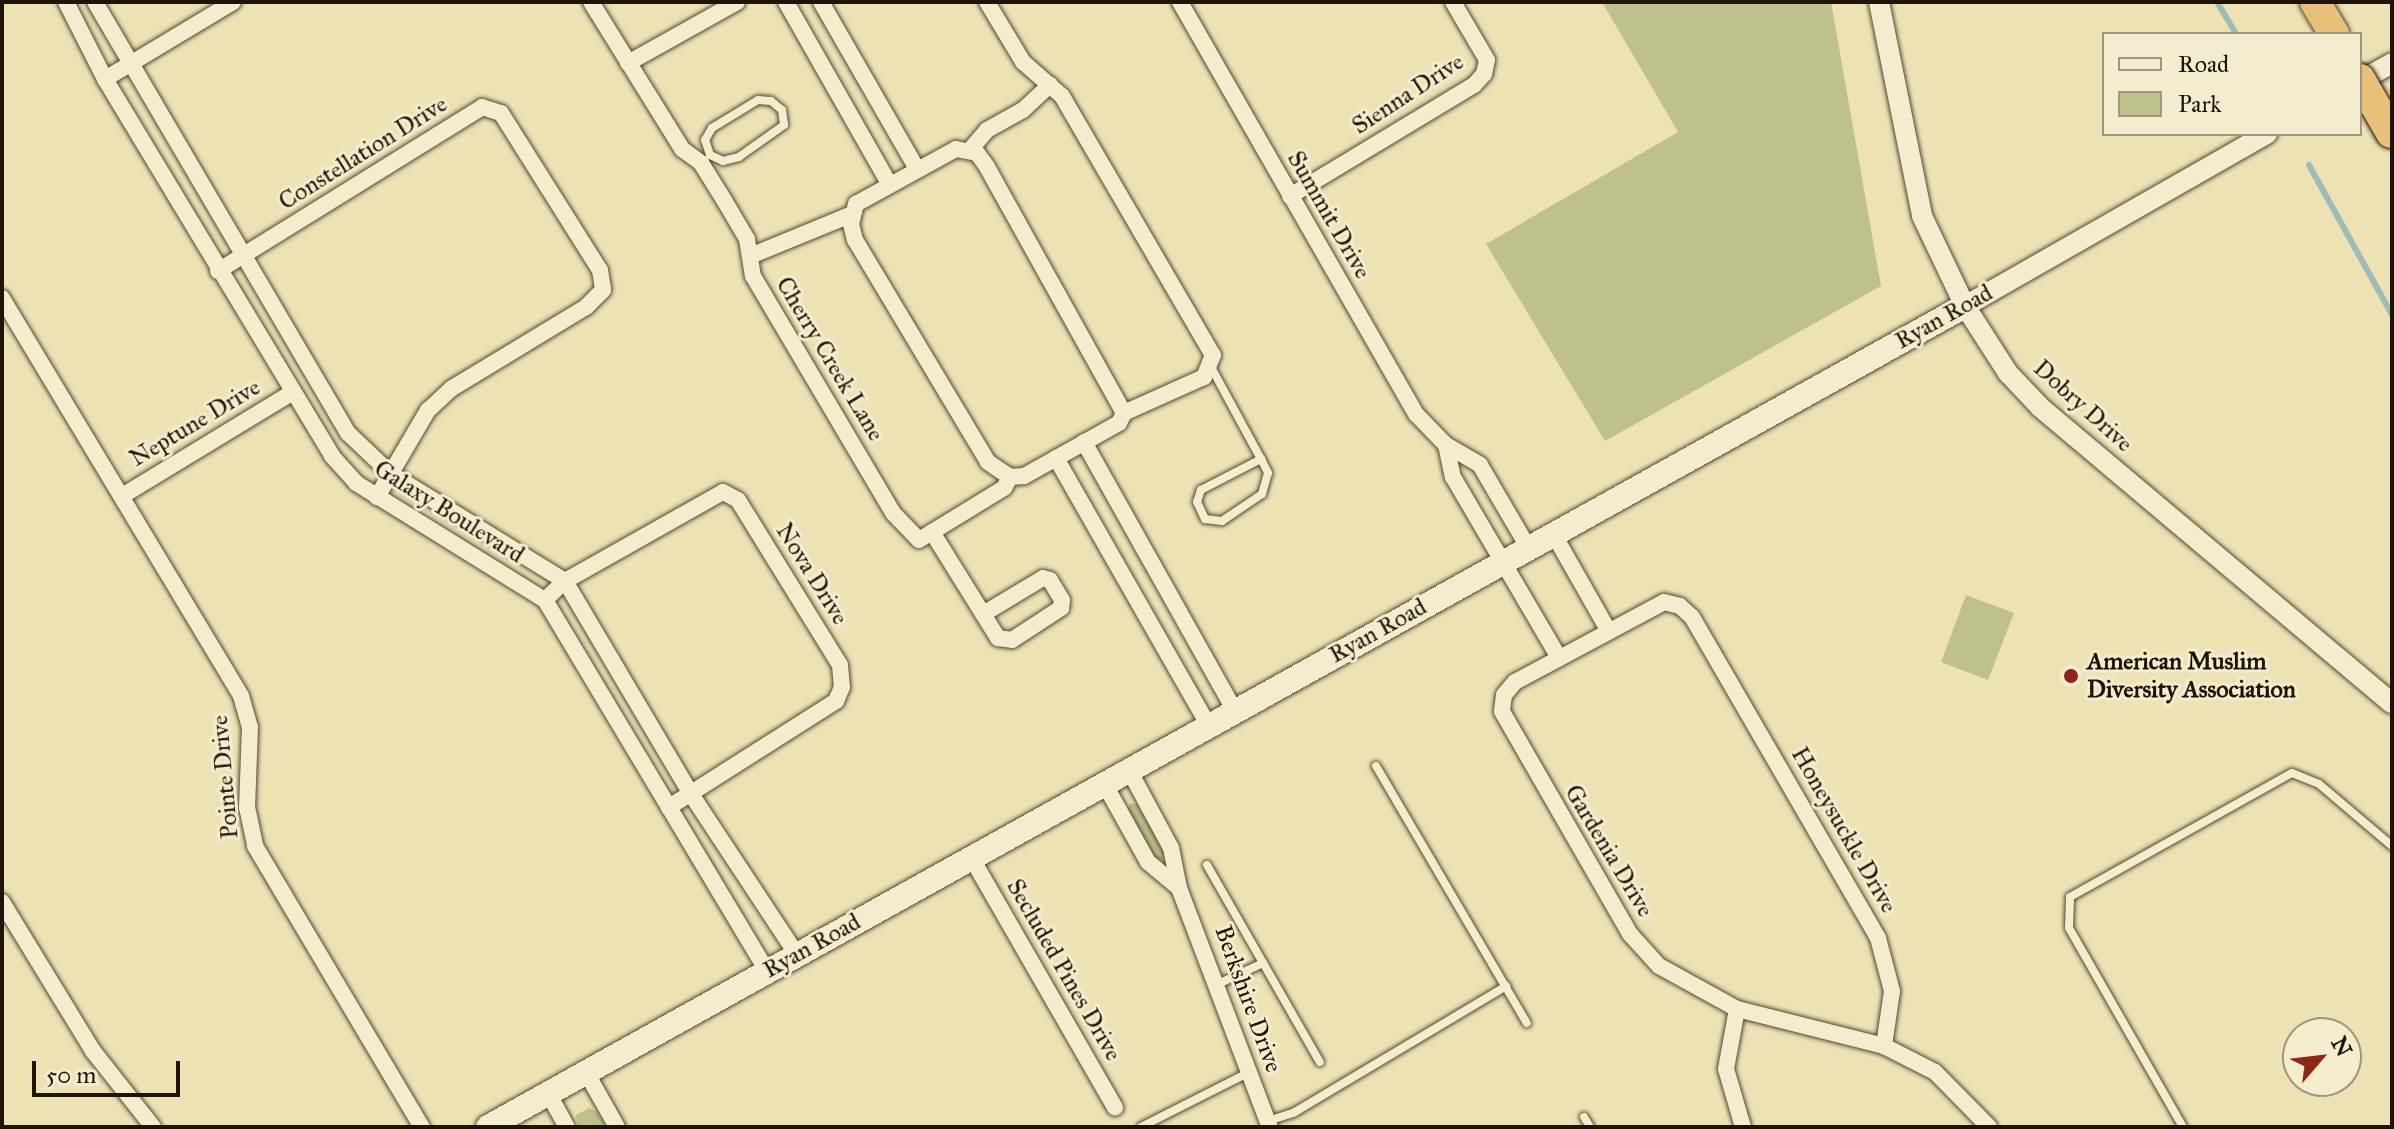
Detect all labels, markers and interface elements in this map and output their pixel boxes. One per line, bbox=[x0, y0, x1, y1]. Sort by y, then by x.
legend bbox=[2102, 32, 2362, 136]
street label: Sienna Drive bbox=[1347, 47, 1469, 141]
text: Road bbox=[2178, 49, 2229, 79]
text: Park bbox=[2178, 89, 2221, 119]
street label: Constellation Drive bbox=[274, 90, 452, 216]
street label: Summit Drive bbox=[1281, 146, 1377, 284]
street label: Cherry Creek Lane bbox=[770, 272, 890, 446]
street label: Ryan Road bbox=[1890, 278, 1998, 356]
street label: Dobry Drive bbox=[2027, 354, 2139, 458]
street label: Neptune Drive bbox=[125, 373, 265, 473]
street label: Galaxy Boulevard bbox=[369, 454, 529, 570]
street label: Nova Drive bbox=[770, 518, 854, 630]
street label: Ryan Road bbox=[1324, 592, 1432, 670]
place label: American Muslim Diversity Association bbox=[2087, 648, 2296, 704]
marker: American Muslim Diversity Association bbox=[2062, 667, 2080, 685]
street label: Pointe Drive bbox=[205, 714, 245, 840]
street label: Honeysuckle Drive bbox=[1785, 742, 1903, 918]
street label: Gardenia Drive bbox=[1558, 780, 1660, 922]
street label: Secluded Pines Drive bbox=[1000, 874, 1128, 1066]
street label: Ryan Road bbox=[758, 907, 866, 985]
street label: Berkshire Drive bbox=[1208, 922, 1288, 1076]
north arrow bbox=[2282, 1017, 2362, 1097]
text: N bbox=[2326, 1032, 2358, 1061]
scale bar bbox=[36, 1045, 184, 1095]
text: 50 m bbox=[46, 1060, 96, 1090]

